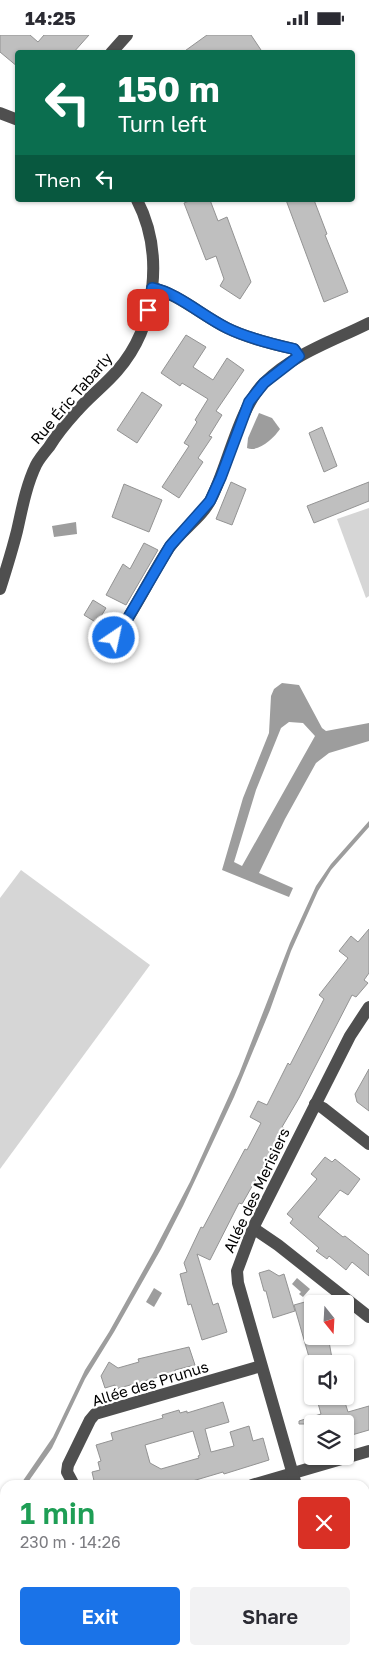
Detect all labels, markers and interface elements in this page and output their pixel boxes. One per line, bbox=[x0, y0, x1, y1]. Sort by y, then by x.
text: 14:25 bbox=[25, 6, 76, 29]
text: 150 m bbox=[118, 68, 220, 110]
icon: left bbox=[35, 70, 100, 135]
text: Turn left bbox=[118, 110, 207, 137]
icon: left bbox=[91, 165, 119, 193]
text: Then bbox=[35, 168, 81, 191]
pin bbox=[127, 289, 169, 331]
icon: arrive bbox=[134, 296, 162, 324]
street label: Rue Éric Tabarly bbox=[26, 348, 116, 447]
position arrow bbox=[87, 611, 139, 663]
street label: Allée des Merisiers bbox=[219, 1125, 293, 1255]
north arrow bbox=[304, 1295, 354, 1345]
map controls bbox=[304, 1295, 354, 1465]
button: sound bbox=[304, 1355, 354, 1405]
street label: Allée des Prunus bbox=[90, 1357, 211, 1409]
button: layers bbox=[304, 1415, 354, 1465]
text: 1 min bbox=[20, 1495, 95, 1531]
button: close bbox=[298, 1497, 350, 1549]
text: 230 m · 14:26 bbox=[20, 1532, 121, 1552]
button: Exit bbox=[20, 1587, 180, 1645]
button: Share bbox=[190, 1587, 350, 1645]

